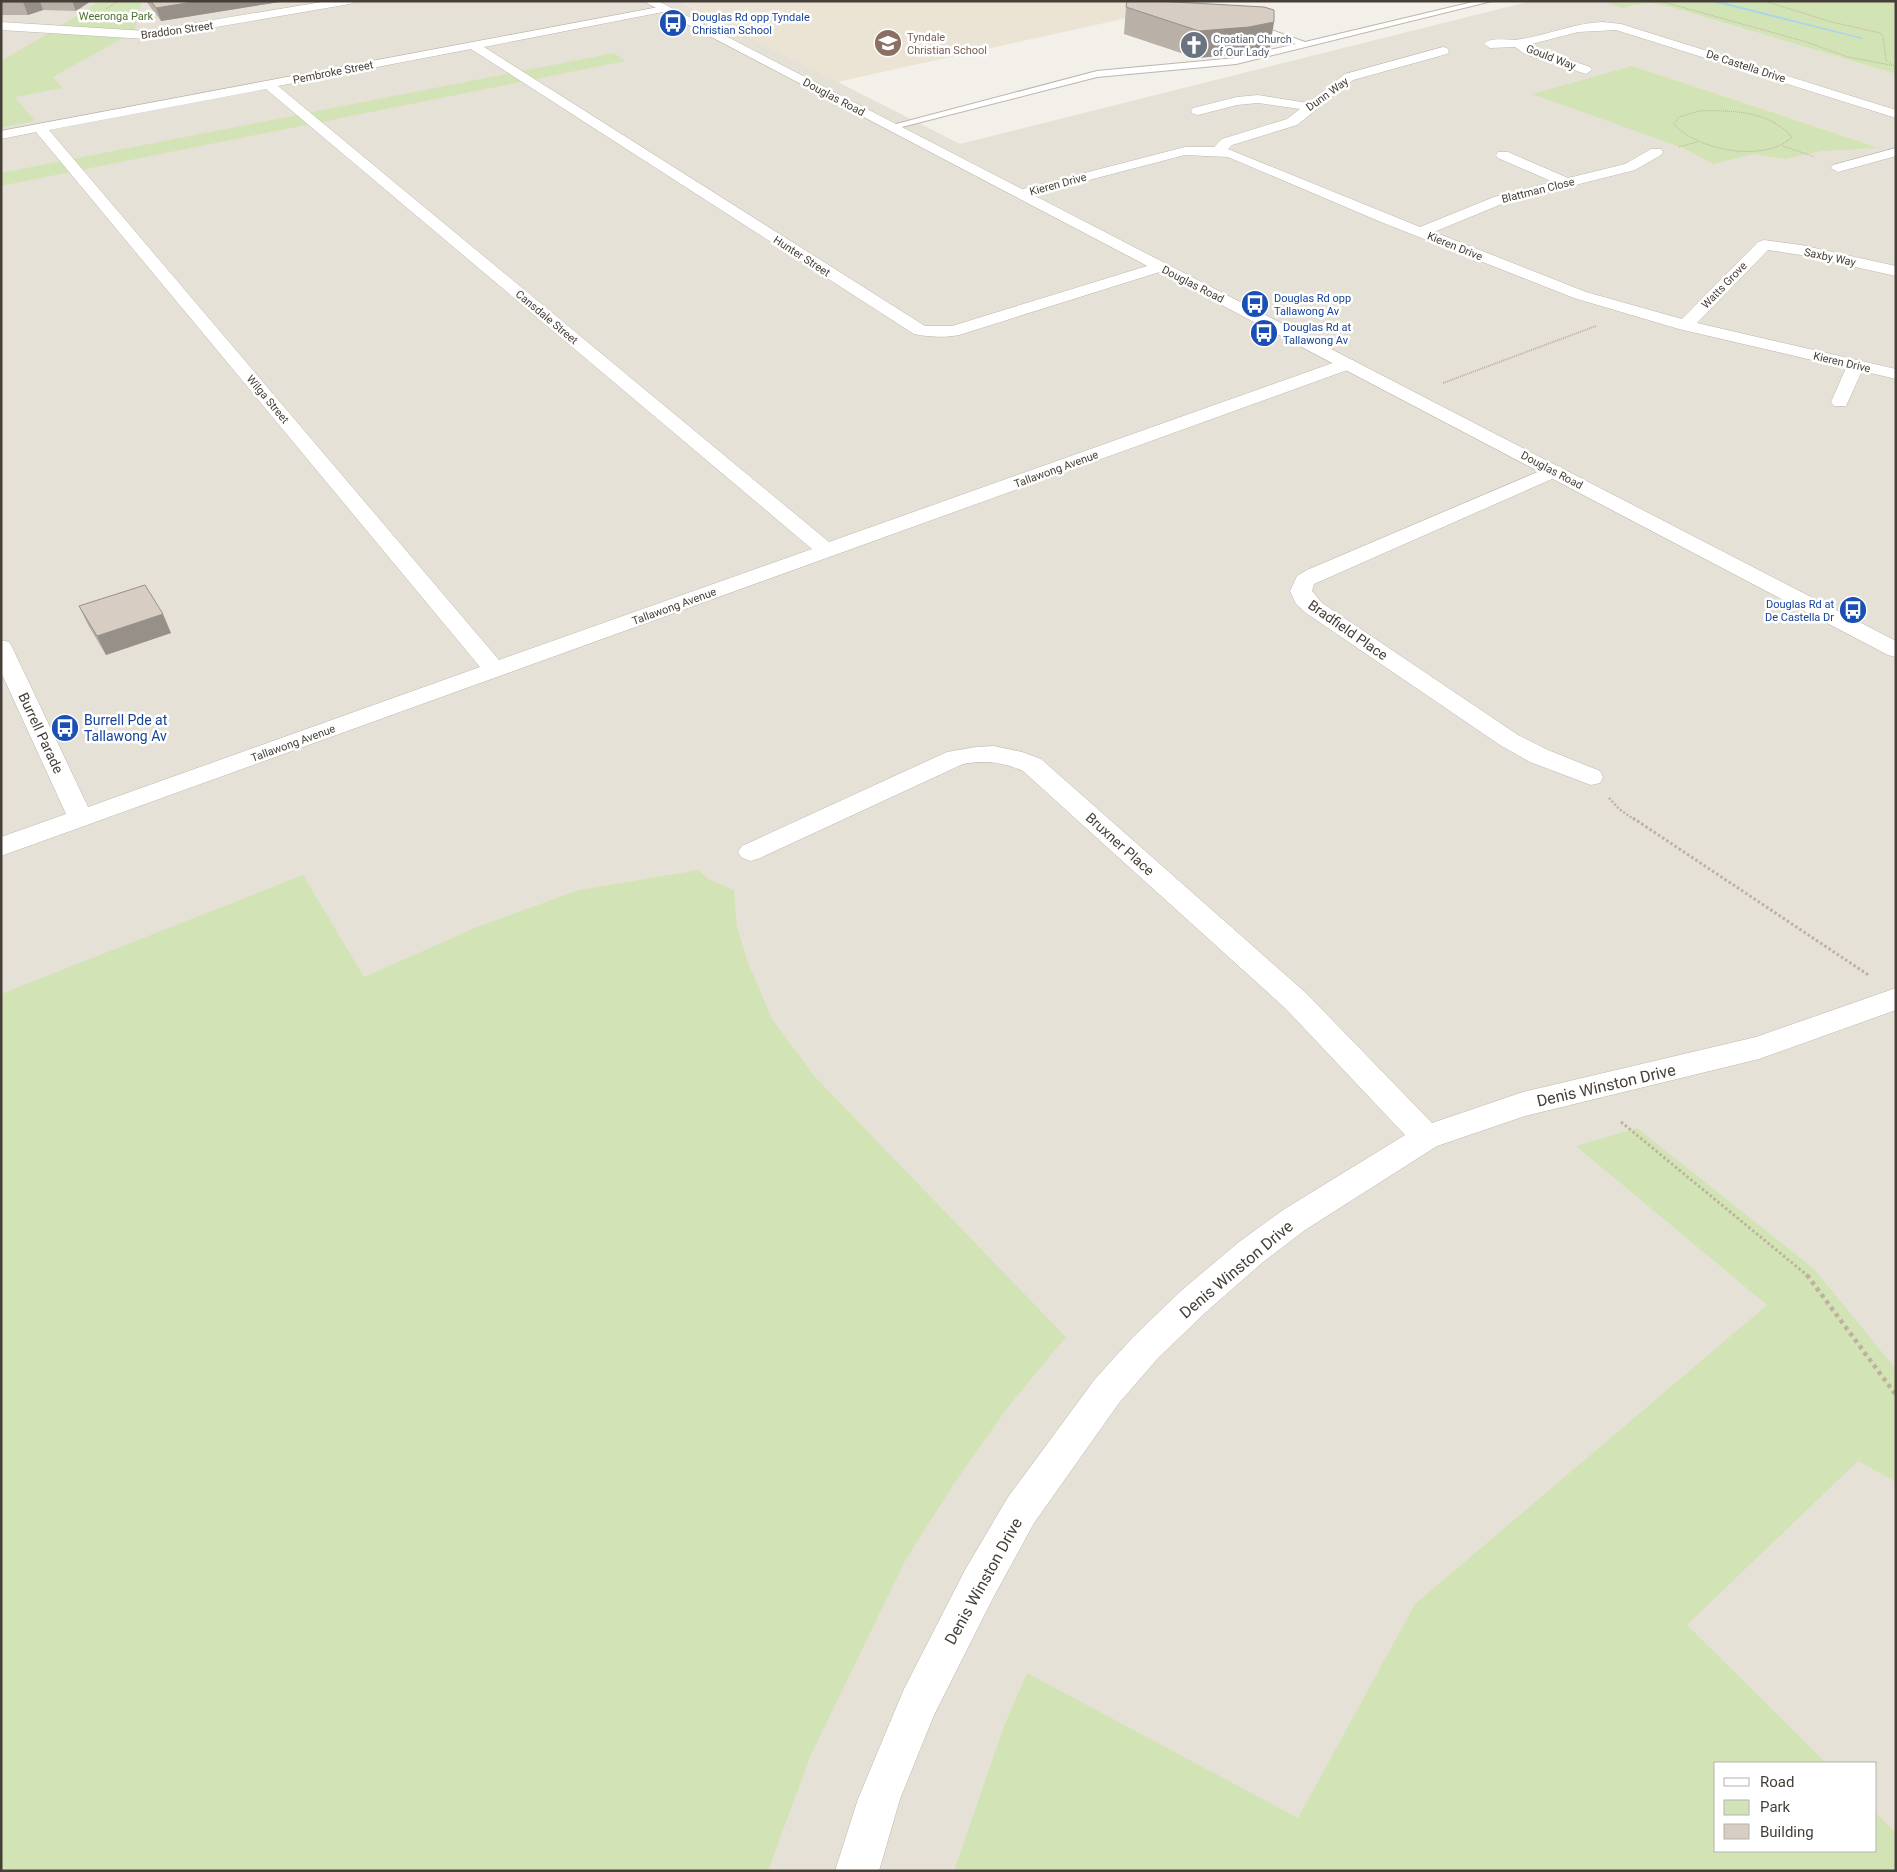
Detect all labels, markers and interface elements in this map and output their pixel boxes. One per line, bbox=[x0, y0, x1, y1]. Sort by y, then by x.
bus stop icon: Douglas Rd opp Tyndale Christian School bbox=[658, 8, 688, 38]
park label: Weeronga Park bbox=[79, 10, 154, 23]
place label: Douglas Rd opp Tyndale Christian School bbox=[692, 11, 810, 37]
street label: Braddon Street bbox=[140, 19, 214, 42]
school or university icon: Tyndale Christian School bbox=[873, 28, 903, 58]
church icon: Croatian Church of Our Lady bbox=[1179, 30, 1209, 60]
place label: Tyndale Christian School bbox=[907, 31, 987, 57]
place label: Croatian Church of Our Lady bbox=[1213, 33, 1292, 59]
street label: Gould Way bbox=[1524, 42, 1578, 73]
street label: De Castella Drive bbox=[1704, 47, 1787, 86]
street label: Pembroke Street bbox=[292, 58, 375, 87]
street label: Dunn Way bbox=[1304, 74, 1352, 114]
street label: Douglas Road bbox=[801, 76, 867, 119]
street label: Kieren Drive bbox=[1028, 171, 1088, 198]
street label: Blattman Close bbox=[1500, 175, 1576, 206]
street label: Kieren Drive bbox=[1425, 230, 1484, 263]
street label: Hunter Street bbox=[771, 233, 833, 280]
street label: Saxby Way bbox=[1803, 246, 1858, 269]
street label: Watts Grove bbox=[1699, 259, 1750, 311]
street label: Douglas Road bbox=[1160, 263, 1226, 306]
street label: Cansdale Street bbox=[513, 288, 581, 347]
bus stop icon: Douglas Rd opp Tallawong Av bbox=[1240, 289, 1270, 319]
place label: Douglas Rd opp Tallawong Av bbox=[1274, 292, 1351, 318]
bus stop icon: Douglas Rd at Tallawong Av bbox=[1249, 318, 1279, 348]
place label: Douglas Rd at Tallawong Av bbox=[1283, 321, 1351, 347]
street label: Kieren Drive bbox=[1812, 350, 1872, 375]
street label: Wilga Street bbox=[244, 373, 292, 426]
street label: Tallawong Avenue bbox=[1012, 448, 1100, 491]
street label: Douglas Road bbox=[1519, 449, 1585, 492]
street label: Tallawong Avenue bbox=[630, 585, 718, 628]
bus stop icon: Douglas Rd at De Castella Dr bbox=[1838, 595, 1868, 625]
street label: Bradfield Place bbox=[1305, 597, 1391, 663]
place label: Douglas Rd at De Castella Dr bbox=[1765, 598, 1834, 624]
street label: Burrell Parade bbox=[15, 690, 67, 776]
place label: Burrell Pde at Tallawong Av bbox=[84, 712, 168, 744]
bus stop icon: Burrell Pde at Tallawong Av bbox=[50, 713, 80, 743]
street label: Tallawong Avenue bbox=[249, 722, 337, 765]
street label: Bruxner Place bbox=[1083, 809, 1157, 879]
street label: Denis Winston Drive bbox=[1535, 1060, 1677, 1111]
street label: Denis Winston Drive bbox=[1176, 1216, 1297, 1322]
street label: Denis Winston Drive bbox=[941, 1515, 1026, 1648]
legend bbox=[1714, 1762, 1877, 1852]
text: Road bbox=[1760, 1773, 1794, 1791]
text: Park bbox=[1760, 1798, 1791, 1816]
text: Building bbox=[1760, 1823, 1814, 1841]

